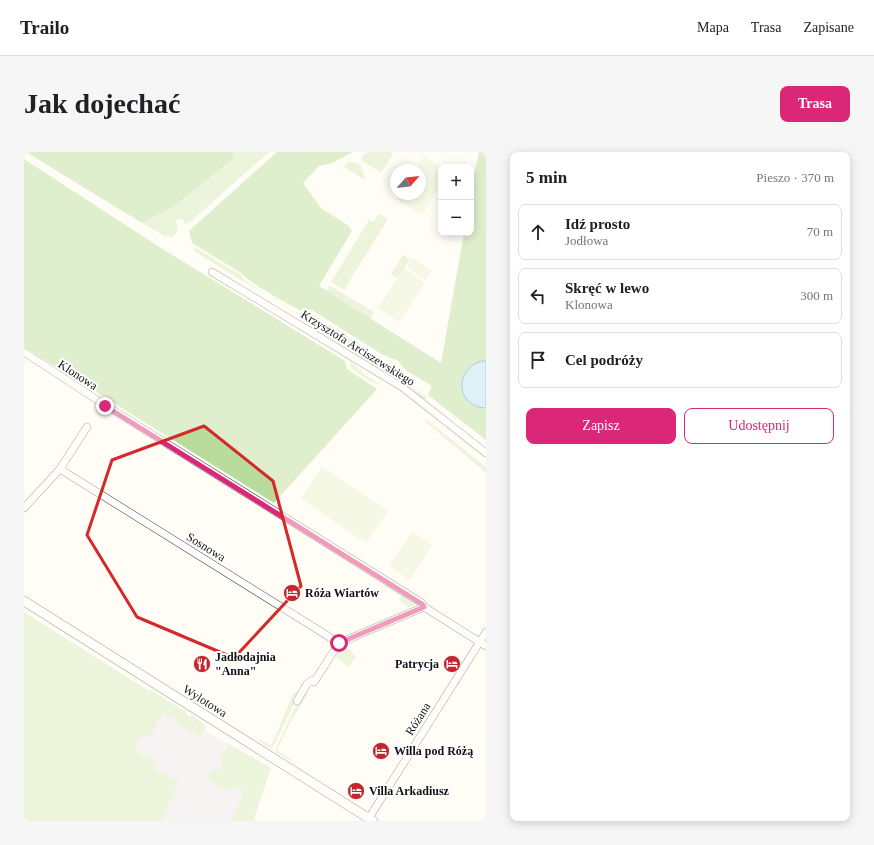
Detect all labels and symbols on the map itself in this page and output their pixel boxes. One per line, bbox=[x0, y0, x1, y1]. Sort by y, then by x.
north arrow bbox=[390, 164, 426, 200]
street label: Krzysztofa Arciszewskiego bbox=[298, 307, 418, 389]
street label: Klonowa bbox=[56, 357, 101, 393]
route end bbox=[96, 397, 114, 415]
street label: Sosnowa bbox=[184, 530, 229, 565]
hotel icon: Róża Wiartów bbox=[282, 583, 302, 603]
place label: Róża Wiartów bbox=[305, 586, 379, 600]
route start bbox=[330, 634, 348, 652]
place label: Jadłodajnia "Anna" bbox=[215, 650, 276, 678]
restaurant icon: Jadłodajnia "Anna" bbox=[192, 654, 212, 674]
hotel icon: Patrycja bbox=[442, 654, 462, 674]
place label: Patrycja bbox=[395, 657, 439, 671]
street label: Wylotowa bbox=[180, 682, 230, 720]
street label: Różana bbox=[403, 699, 434, 738]
hotel icon: Willa pod Różą bbox=[371, 741, 391, 761]
place label: Willa pod Różą bbox=[394, 744, 473, 758]
hotel icon: Villa Arkadiusz bbox=[346, 781, 366, 801]
place label: Villa Arkadiusz bbox=[369, 784, 450, 798]

